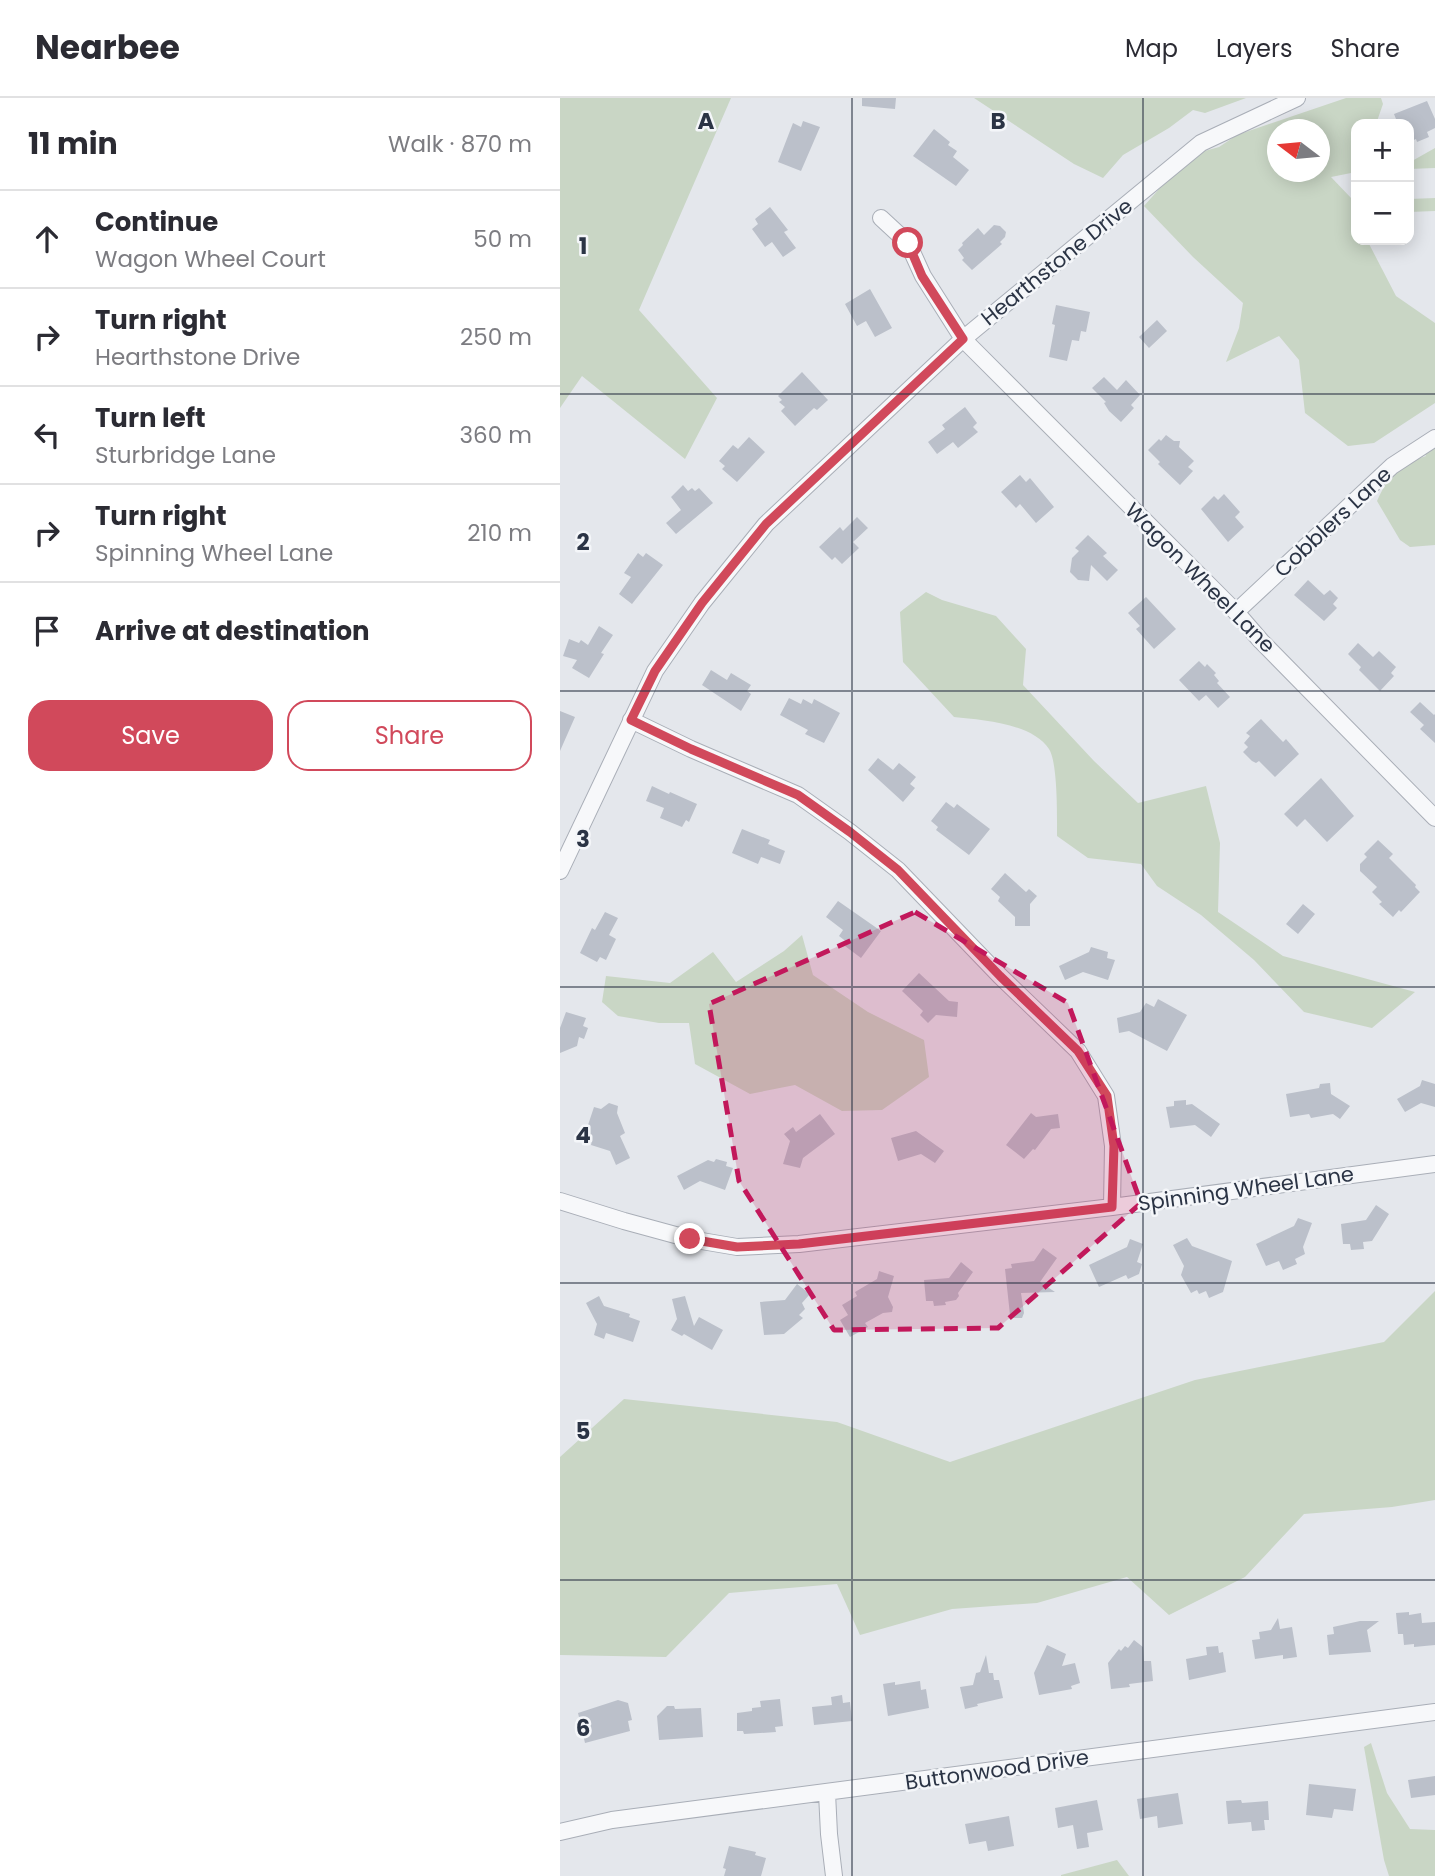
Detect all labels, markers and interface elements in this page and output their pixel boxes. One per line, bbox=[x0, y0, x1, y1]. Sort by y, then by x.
text: Nearbee bbox=[35, 24, 180, 71]
text: Map bbox=[1125, 32, 1178, 65]
text: Layers bbox=[1216, 32, 1292, 65]
text: Share bbox=[1330, 32, 1400, 65]
text: A bbox=[698, 105, 715, 137]
text: B bbox=[990, 105, 1006, 137]
north arrow bbox=[1267, 119, 1330, 182]
map controls bbox=[1351, 119, 1414, 245]
button: + bbox=[1351, 119, 1414, 182]
text: 11 min bbox=[28, 122, 118, 165]
text: Walk · 870 m bbox=[388, 128, 532, 160]
button: − bbox=[1351, 182, 1414, 245]
street label: Hearthstone Drive bbox=[975, 191, 1139, 332]
text: Continue bbox=[95, 204, 218, 240]
icon: ahead bbox=[28, 220, 66, 258]
text: 50 m bbox=[473, 223, 532, 255]
route start bbox=[892, 227, 923, 258]
text: 1 bbox=[579, 230, 587, 262]
text: Wagon Wheel Court bbox=[95, 243, 326, 275]
text: Turn right bbox=[95, 302, 227, 338]
icon: right bbox=[28, 318, 66, 356]
text: 250 m bbox=[460, 321, 532, 353]
text: Hearthstone Drive bbox=[95, 341, 300, 373]
text: Turn left bbox=[95, 400, 206, 436]
icon: left bbox=[28, 416, 66, 454]
text: 360 m bbox=[460, 419, 532, 451]
text: Sturbridge Lane bbox=[95, 439, 276, 471]
street label: Cobblers Lane bbox=[1268, 460, 1398, 584]
street label: Wagon Wheel Lane bbox=[1119, 496, 1282, 659]
text: Turn right bbox=[95, 498, 227, 534]
icon: right bbox=[28, 514, 66, 552]
text: 210 m bbox=[467, 517, 532, 549]
text: 2 bbox=[576, 526, 590, 558]
text: Spinning Wheel Lane bbox=[95, 537, 333, 569]
icon: arrive bbox=[28, 612, 66, 650]
text: Arrive at destination bbox=[95, 613, 370, 649]
button: Save bbox=[28, 700, 273, 771]
button: Share bbox=[287, 700, 532, 771]
text: 3 bbox=[576, 823, 590, 855]
text: 4 bbox=[575, 1119, 591, 1151]
street label: Spinning Wheel Lane bbox=[1136, 1159, 1356, 1218]
route end bbox=[674, 1223, 705, 1254]
text: 5 bbox=[576, 1415, 590, 1447]
text: 6 bbox=[576, 1712, 590, 1744]
street label: Buttonwood Drive bbox=[903, 1742, 1091, 1797]

